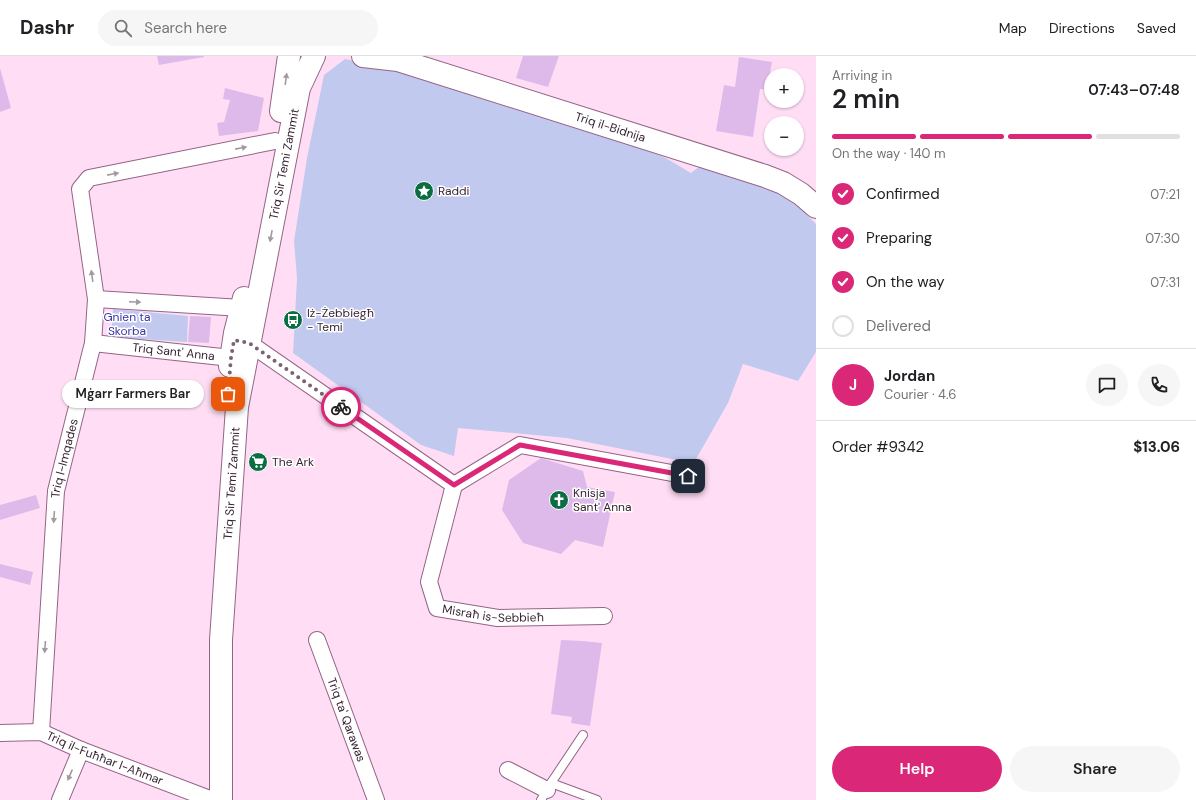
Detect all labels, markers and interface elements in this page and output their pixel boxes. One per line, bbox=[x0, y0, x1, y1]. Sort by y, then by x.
search box bbox=[98, 10, 378, 46]
text: Dashr bbox=[20, 15, 74, 40]
icon: search bbox=[112, 17, 134, 39]
text: Search here bbox=[144, 18, 227, 38]
text: Map bbox=[999, 19, 1027, 37]
text: Directions bbox=[1049, 19, 1115, 37]
text: Saved bbox=[1137, 19, 1176, 37]
text: Arriving in bbox=[832, 67, 892, 84]
map controls bbox=[764, 68, 804, 156]
button: + bbox=[764, 68, 804, 108]
one-way arrow bbox=[283, 73, 289, 85]
text: 07:43–07:48 bbox=[1088, 80, 1180, 100]
text: 2 min bbox=[832, 82, 900, 116]
street label: Triq Sir Temi Zammit bbox=[266, 107, 303, 221]
street label: Triq il-Bidnija bbox=[573, 108, 648, 146]
button: − bbox=[764, 116, 804, 156]
one-way arrow bbox=[235, 145, 247, 151]
text: On the way · 140 m bbox=[832, 145, 946, 162]
one-way arrow bbox=[107, 170, 119, 176]
place icon: Raddi bbox=[413, 180, 435, 202]
place label: Raddi bbox=[438, 183, 470, 199]
icon: check bbox=[832, 183, 854, 205]
text: Confirmed bbox=[866, 184, 940, 204]
text: 07:21 bbox=[1150, 186, 1180, 203]
icon: check bbox=[832, 227, 854, 249]
text: Preparing bbox=[866, 228, 932, 248]
one-way arrow bbox=[268, 230, 274, 242]
text: 07:30 bbox=[1145, 230, 1180, 247]
one-way arrow bbox=[89, 270, 95, 282]
icon: check bbox=[832, 271, 854, 293]
text: On the way bbox=[866, 272, 945, 292]
text: 07:31 bbox=[1150, 274, 1180, 291]
one-way arrow bbox=[129, 298, 141, 305]
place label: Iż-Żebbiegħ - Temi bbox=[307, 305, 374, 335]
park label: Gnien ta Skorba bbox=[104, 309, 151, 339]
bus stop icon: Iż-Żebbiegħ - Temi bbox=[282, 309, 304, 331]
text: Delivered bbox=[866, 316, 931, 336]
street label: Triq Sant' Anna bbox=[132, 339, 215, 364]
button: chat bbox=[1086, 364, 1128, 406]
button: phone bbox=[1138, 364, 1180, 406]
text: Jordan bbox=[884, 366, 935, 386]
text: J bbox=[849, 375, 857, 395]
pin bbox=[211, 377, 245, 411]
callout: Mġarr Farmers Bar bbox=[62, 380, 204, 408]
icon: bag bbox=[217, 383, 239, 405]
text: Mġarr Farmers Bar bbox=[76, 385, 190, 402]
text: Courier · 4.6 bbox=[884, 386, 956, 403]
courier bbox=[321, 387, 361, 427]
icon: bike bbox=[330, 396, 352, 418]
street label: Triq l-Imqades bbox=[48, 417, 82, 499]
street label: Triq Sir Temi Zammit bbox=[220, 426, 244, 540]
text: Order #9342 bbox=[832, 437, 924, 457]
text: $13.06 bbox=[1133, 437, 1180, 457]
supermarket icon: The Ark bbox=[247, 451, 269, 473]
place label: The Ark bbox=[272, 454, 314, 470]
pin bbox=[671, 459, 705, 493]
icon: home bbox=[677, 465, 699, 487]
place label: Knisja Sant' Anna bbox=[573, 485, 631, 515]
church icon: Knisja Sant' Anna bbox=[548, 489, 570, 511]
one-way arrow bbox=[50, 511, 57, 523]
street label: Misraħ is-Sebbieħ bbox=[441, 601, 544, 626]
one-way arrow bbox=[42, 641, 49, 653]
street label: Triq ta' Qarawas bbox=[324, 675, 369, 764]
street label: Triq il-Fuħħar l-Aħmar bbox=[44, 727, 166, 789]
button: Help bbox=[832, 746, 1002, 792]
button: Share bbox=[1010, 746, 1180, 792]
one-way arrow bbox=[67, 770, 73, 782]

